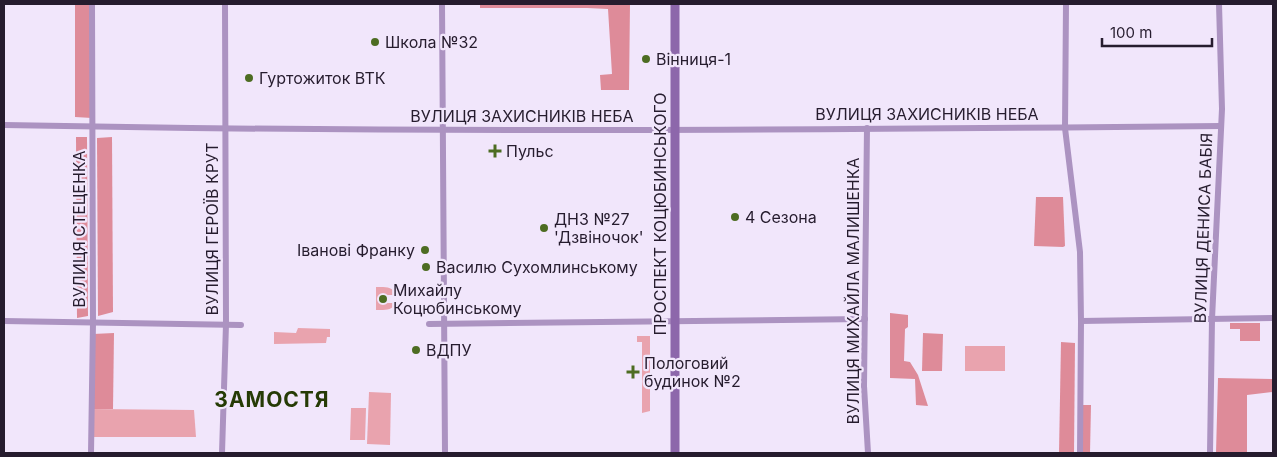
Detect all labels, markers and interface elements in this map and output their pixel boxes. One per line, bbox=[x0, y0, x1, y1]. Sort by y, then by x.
scale bar bbox=[1102, 15, 1212, 47]
text: 100 m bbox=[1110, 23, 1152, 42]
place label: Школа №32 bbox=[385, 32, 478, 52]
marker: Школа №32 bbox=[369, 36, 381, 48]
place label: Вінниця-1 bbox=[656, 49, 731, 69]
marker: Вінниця-1 bbox=[640, 53, 652, 65]
place label: Гуртожиток ВТК bbox=[259, 68, 386, 88]
marker: Гуртожиток ВТК bbox=[243, 72, 255, 84]
street label: ПРОСПЕКТ КОЦЮБИНСЬКОГО bbox=[650, 92, 670, 336]
street label: ВУЛИЦЯ ЗАХИСНИКІВ НЕБА bbox=[815, 104, 1039, 124]
street label: ВУЛИЦЯ ЗАХИСНИКІВ НЕБА bbox=[410, 106, 634, 126]
street label: ВУЛИЦЯ ДЕНИСА БАБІЯ bbox=[1190, 132, 1216, 324]
place label: Пульс bbox=[506, 141, 554, 161]
street label: ВУЛИЦЯ ГЕРОЇВ КРУТ bbox=[202, 142, 222, 316]
marker: Пульс bbox=[488, 144, 502, 158]
street label: ВУЛИЦЯ СТЕЦЕНКА bbox=[69, 150, 89, 308]
street label: ВУЛИЦЯ МИХАЙЛА МАЛИШЕНКА bbox=[843, 157, 863, 425]
place label: 4 Сезона bbox=[745, 207, 817, 227]
place label: ДНЗ №27 'Дзвіночок' bbox=[554, 209, 644, 247]
marker: 4 Сезона bbox=[729, 211, 741, 223]
marker: ДНЗ №27 'Дзвіночок' bbox=[538, 222, 550, 234]
place label: Іванові Франку bbox=[297, 240, 415, 260]
marker: Іванові Франку bbox=[419, 244, 431, 256]
place label: Василю Сухомлинському bbox=[436, 257, 638, 277]
marker: Василю Сухомлинському bbox=[420, 261, 432, 273]
place label: Михайлу Коцюбинському bbox=[393, 280, 521, 318]
marker: Михайлу Коцюбинському bbox=[377, 293, 389, 305]
place label: ВДПУ bbox=[426, 340, 472, 360]
marker: ВДПУ bbox=[410, 344, 422, 356]
place label: Пологовий будинок №2 bbox=[644, 353, 741, 391]
marker: Пологовий будинок №2 bbox=[626, 365, 640, 379]
district label: ЗАМОСТЯ bbox=[214, 387, 330, 412]

